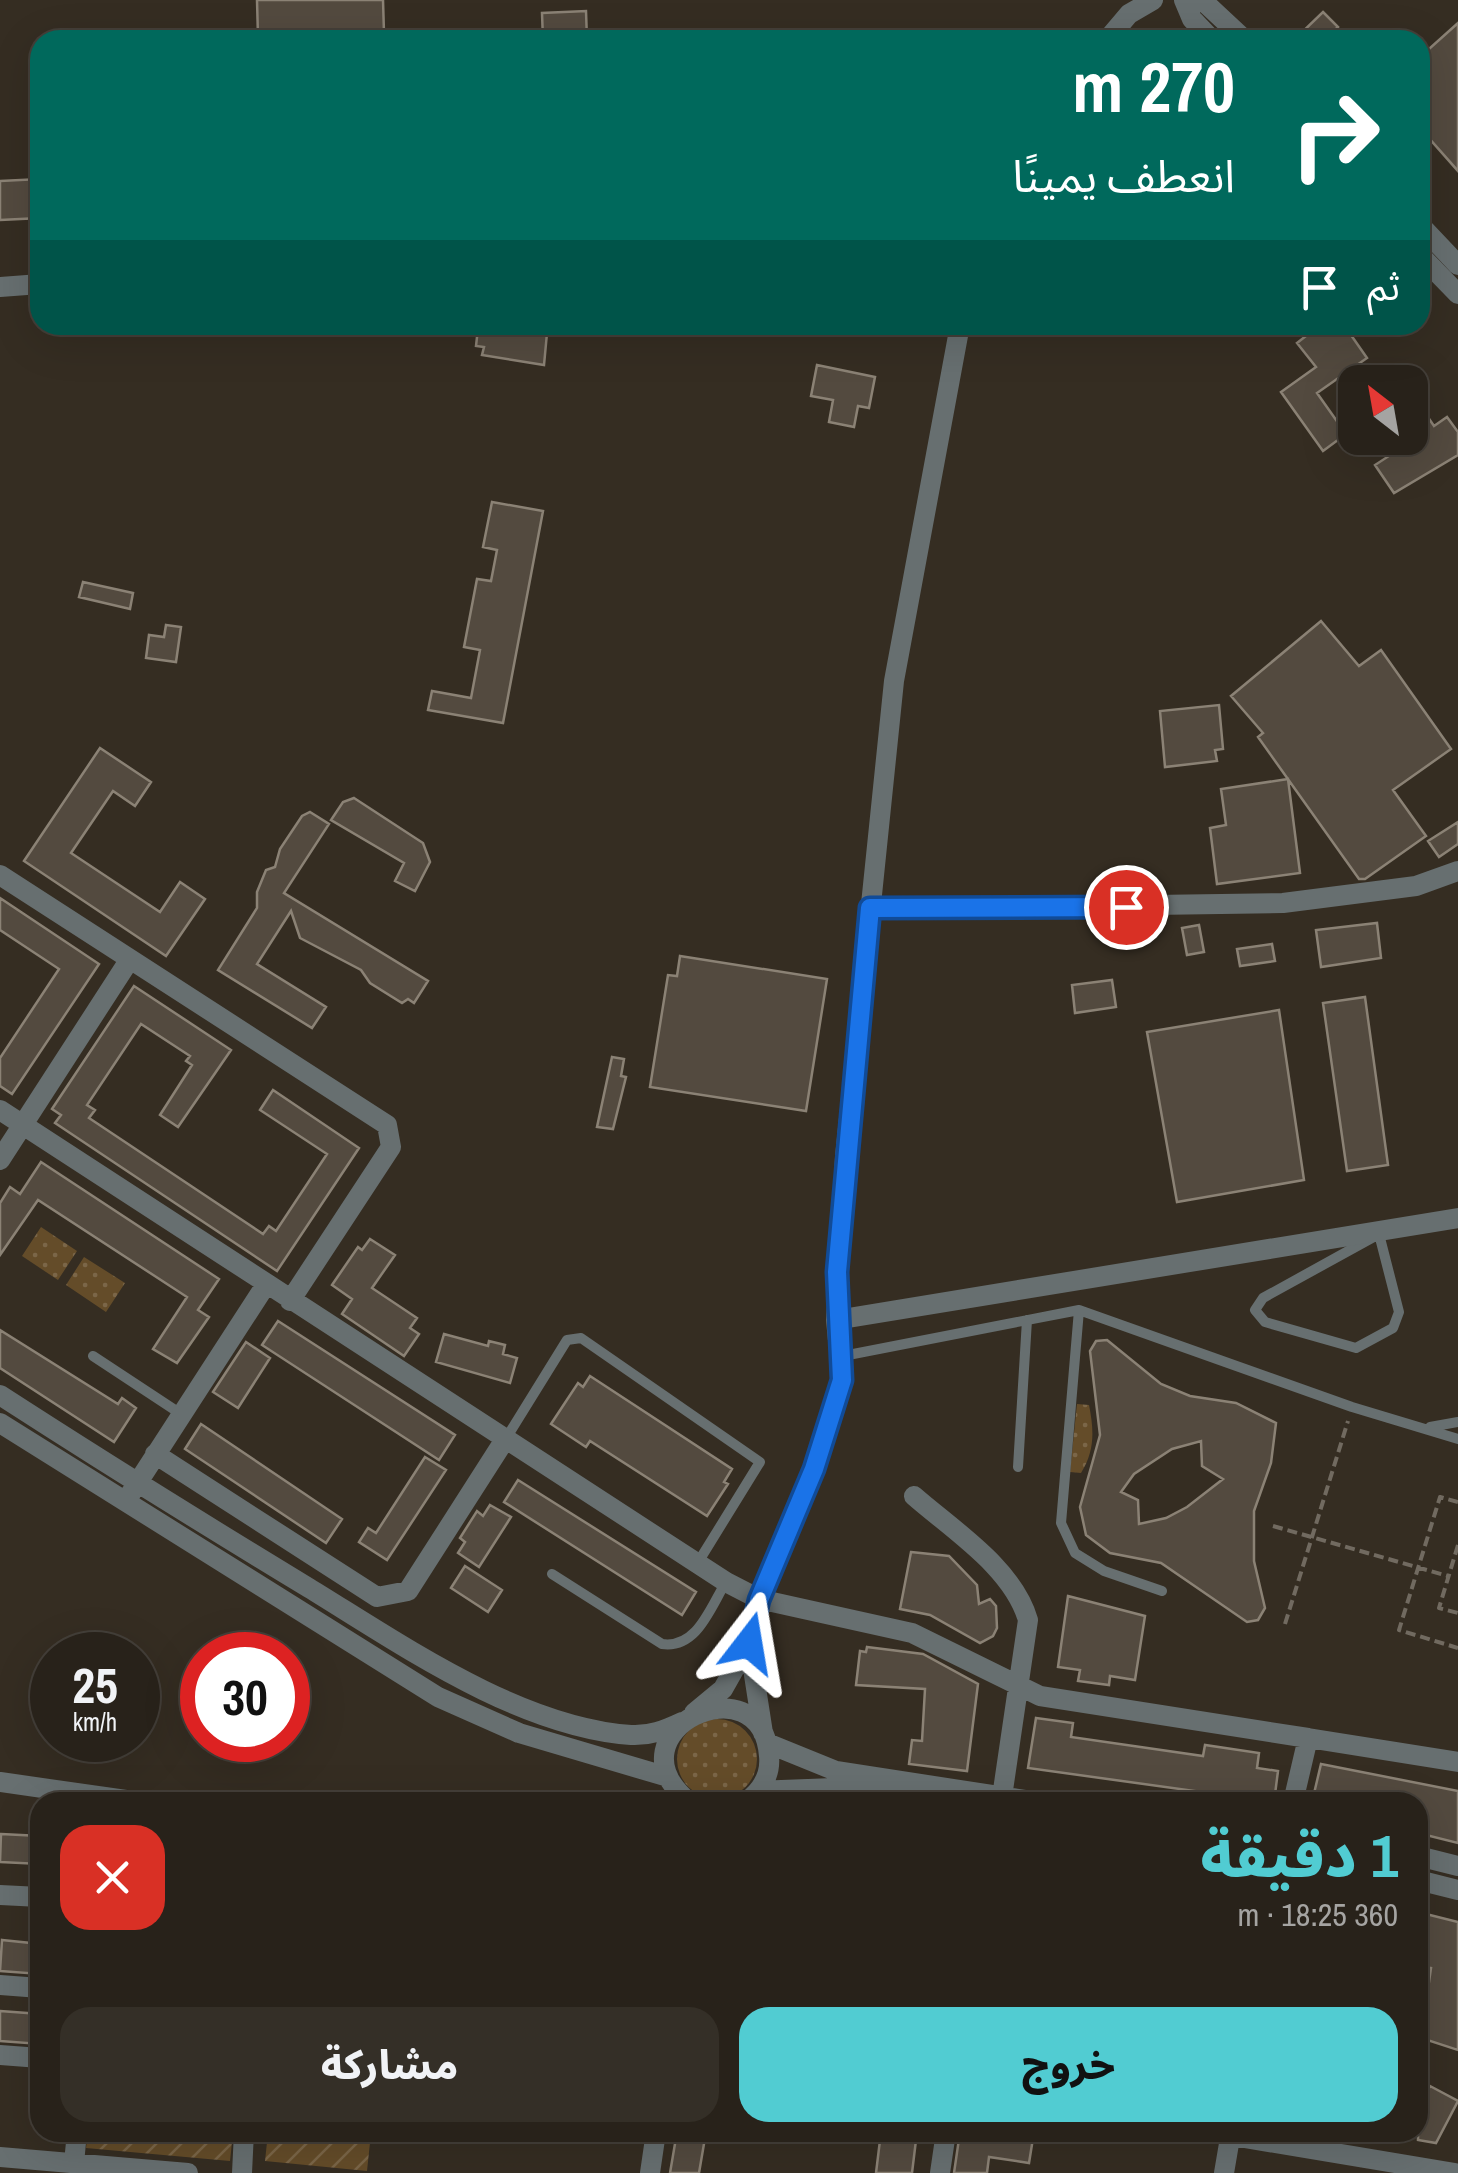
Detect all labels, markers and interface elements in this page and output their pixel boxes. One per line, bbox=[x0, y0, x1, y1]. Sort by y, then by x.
text: 270 m bbox=[1072, 40, 1235, 134]
icon: right bbox=[1270, 70, 1400, 200]
text: انعطف يمينًا bbox=[1012, 145, 1235, 206]
icon: arrive bbox=[1292, 260, 1347, 315]
text: ثم bbox=[1367, 261, 1400, 312]
north arrow bbox=[1338, 365, 1428, 455]
map controls bbox=[1338, 365, 1428, 455]
pin bbox=[1084, 865, 1169, 950]
icon: arrive bbox=[1099, 880, 1154, 935]
position arrow bbox=[697, 1591, 801, 1695]
speed limit sign: 30 bbox=[180, 1632, 310, 1762]
text: 25 bbox=[72, 1651, 118, 1719]
text: km/h bbox=[73, 1705, 117, 1739]
text: 1 دقيقة bbox=[1200, 1815, 1398, 1896]
button: close bbox=[60, 1825, 165, 1930]
text: 360 m · 18:25 bbox=[1238, 1893, 1398, 1936]
button: مشاركة bbox=[60, 2007, 719, 2122]
button: خروج bbox=[739, 2007, 1398, 2122]

